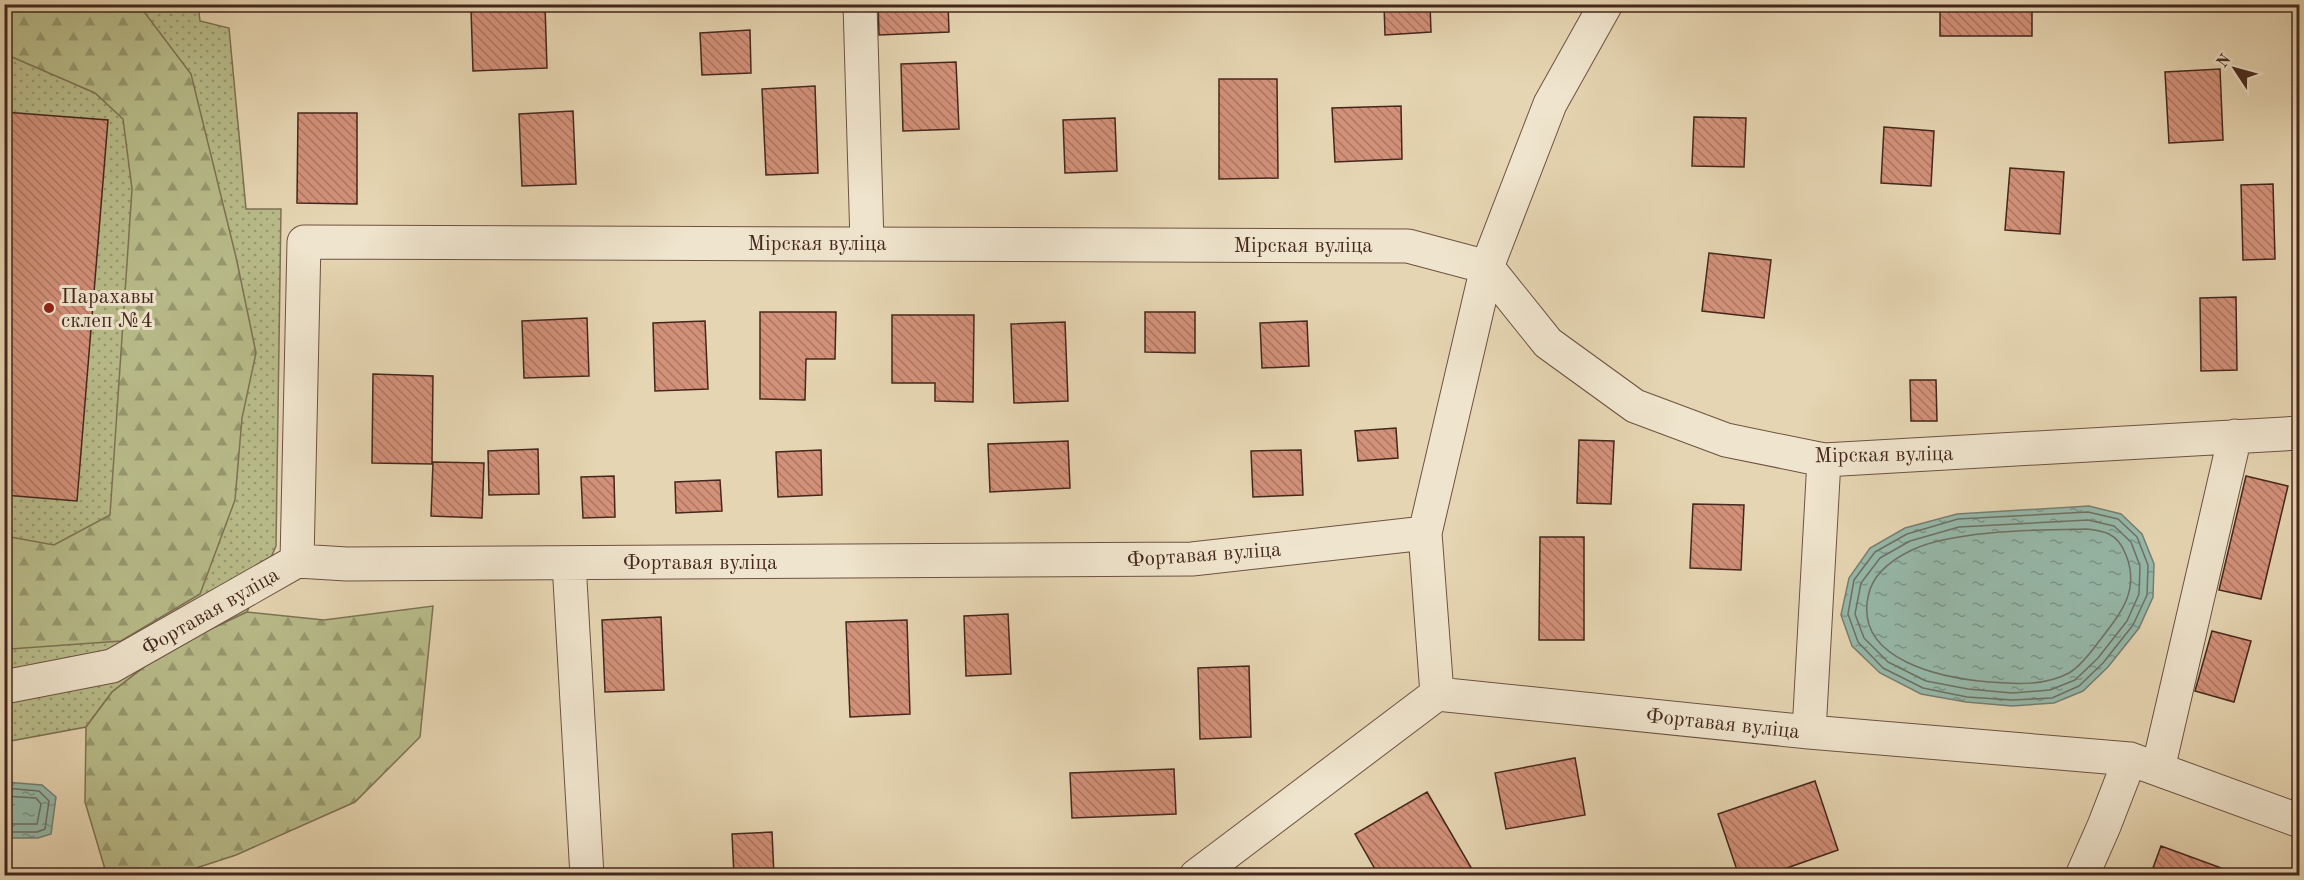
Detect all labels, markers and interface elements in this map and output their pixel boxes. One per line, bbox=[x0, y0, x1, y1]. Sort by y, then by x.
north arrow bbox=[2205, 39, 2265, 99]
text: N bbox=[2214, 51, 2235, 71]
street label: Мірская вуліца bbox=[747, 234, 887, 255]
street label: Мірская вуліца bbox=[1233, 236, 1373, 257]
place label: Парахавы склеп №4 bbox=[61, 287, 155, 332]
marker: Парахавы склеп №4 bbox=[42, 301, 56, 315]
street label: Мірская вуліца bbox=[1814, 444, 1954, 467]
street label: Фортавая вуліца bbox=[1126, 540, 1282, 571]
street label: Фортавая вуліца bbox=[623, 553, 777, 574]
street label: Фортавая вуліца bbox=[139, 565, 283, 660]
street label: Фортавая вуліца bbox=[1645, 706, 1801, 743]

